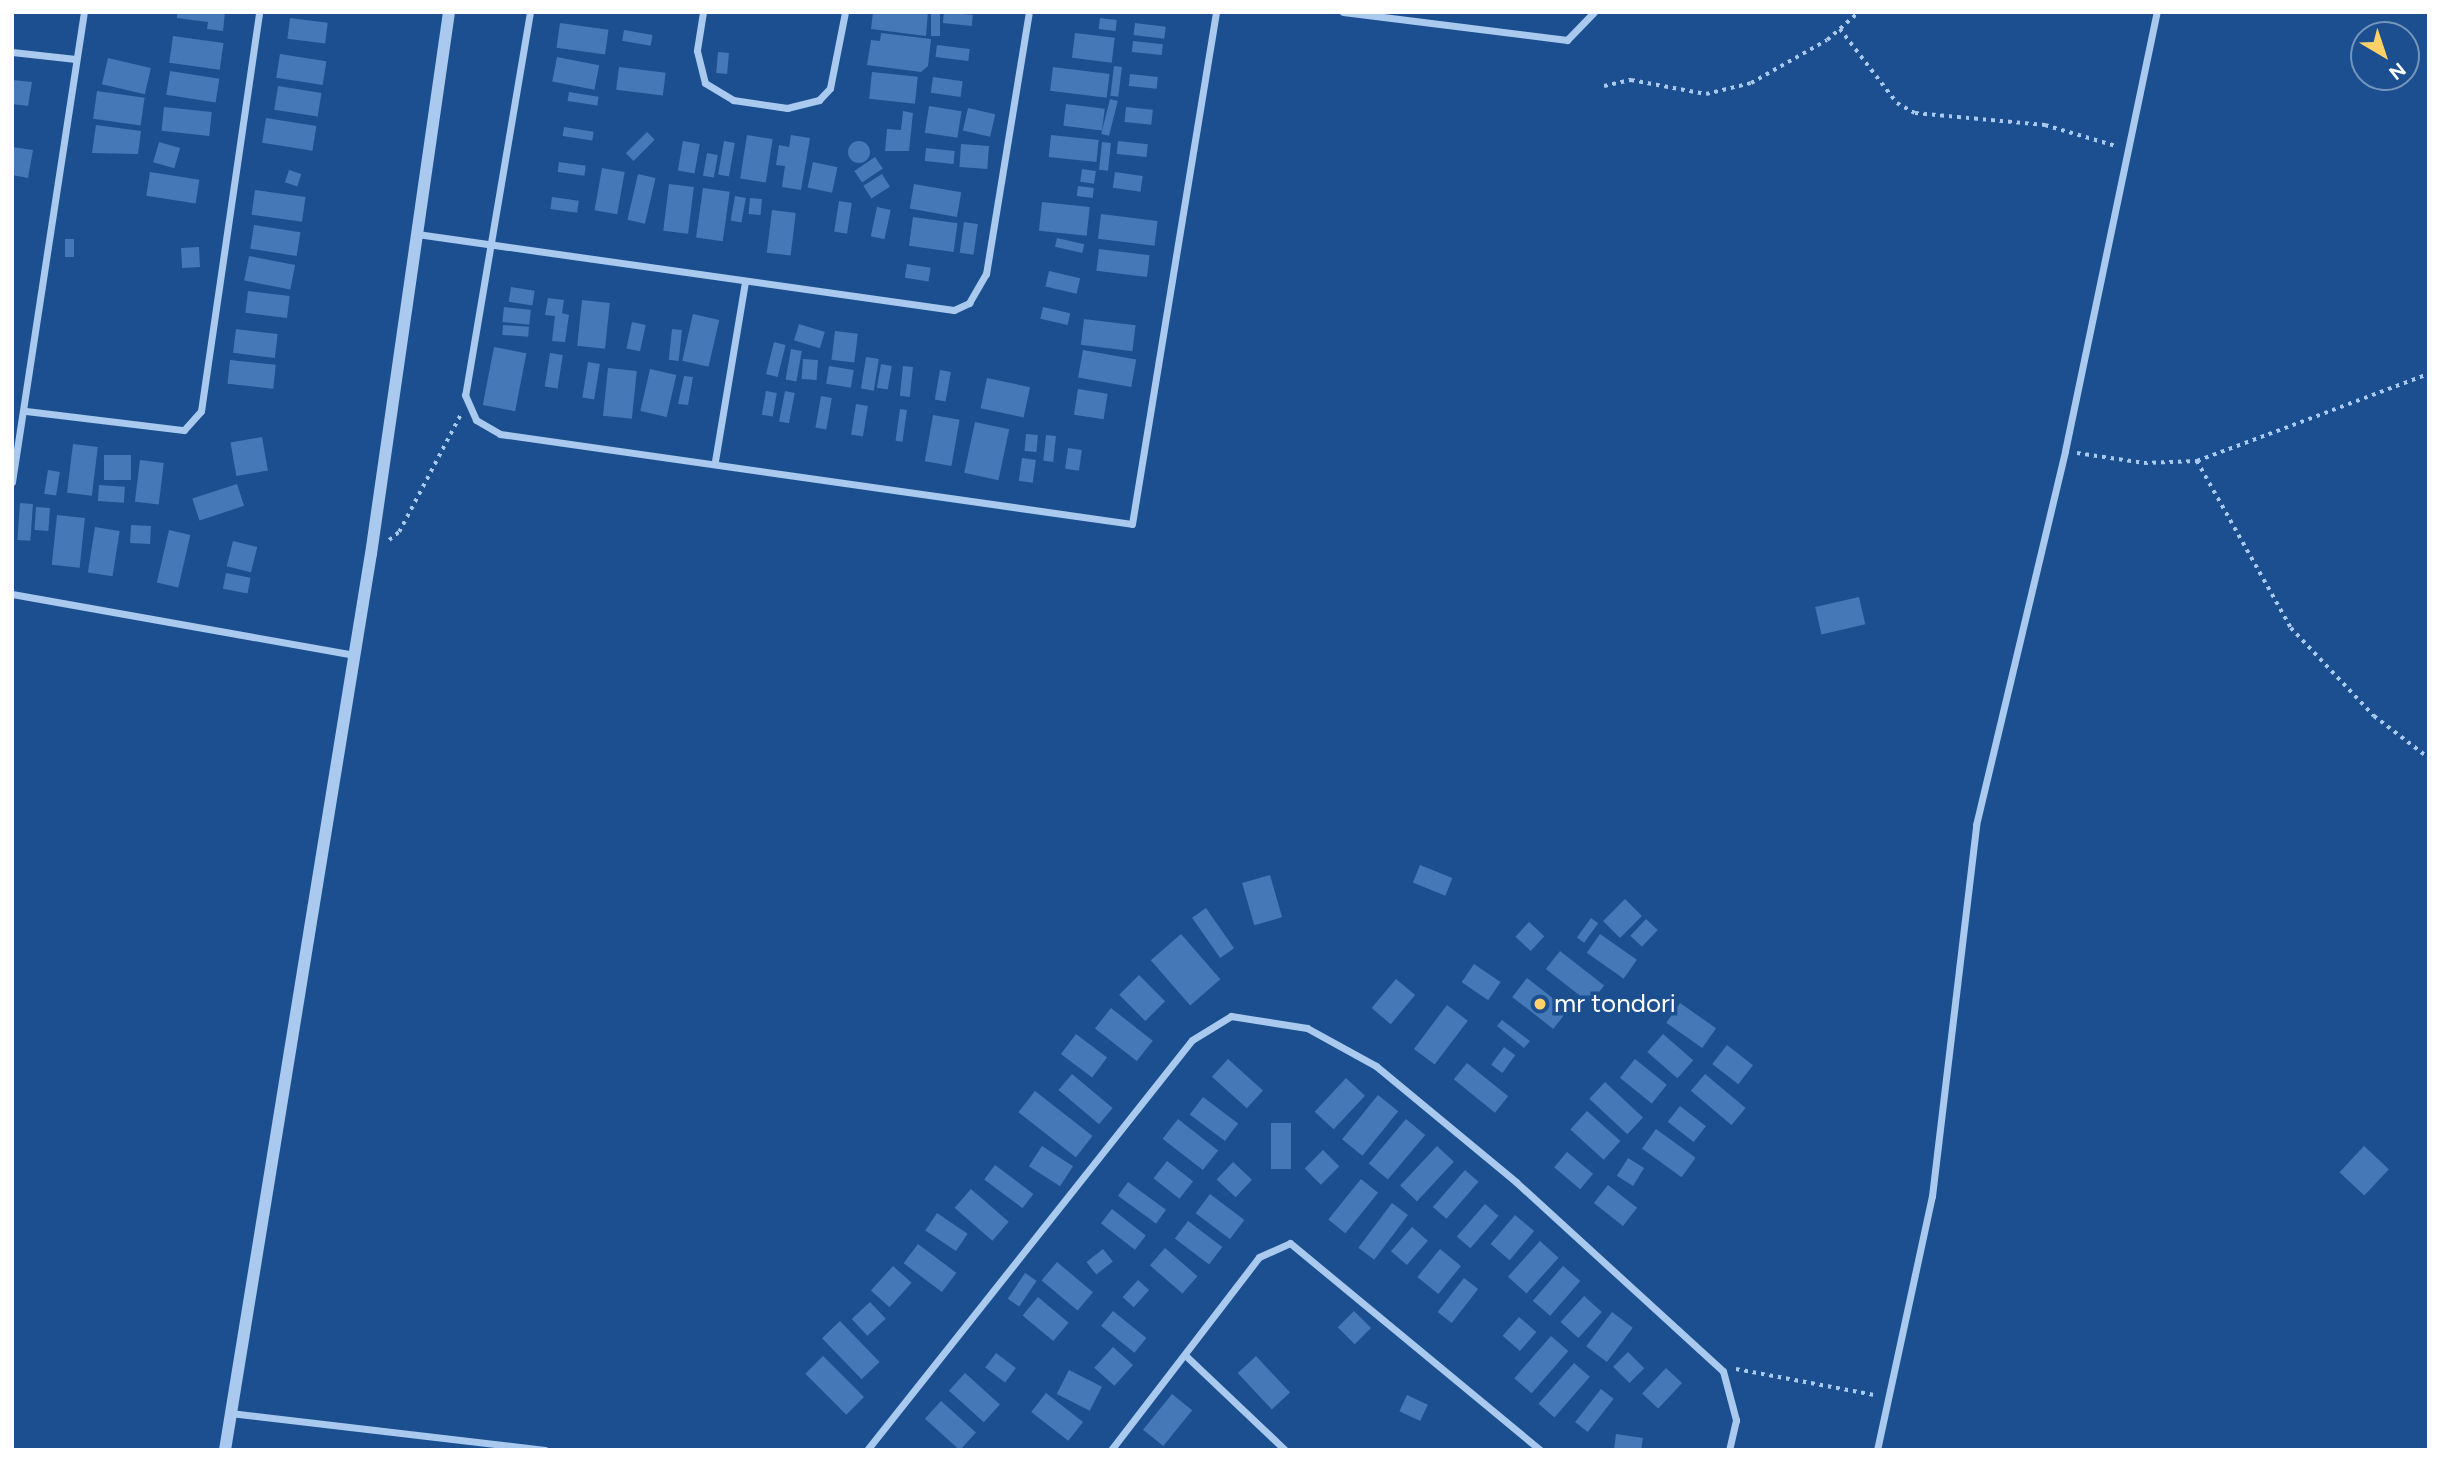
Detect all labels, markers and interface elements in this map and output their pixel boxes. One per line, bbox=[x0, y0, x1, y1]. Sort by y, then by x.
north arrow bbox=[2350, 21, 2420, 91]
text: N bbox=[2384, 58, 2410, 85]
place label: mr tondori bbox=[1554, 988, 1676, 1020]
marker: mr tondori bbox=[1532, 996, 1548, 1012]

